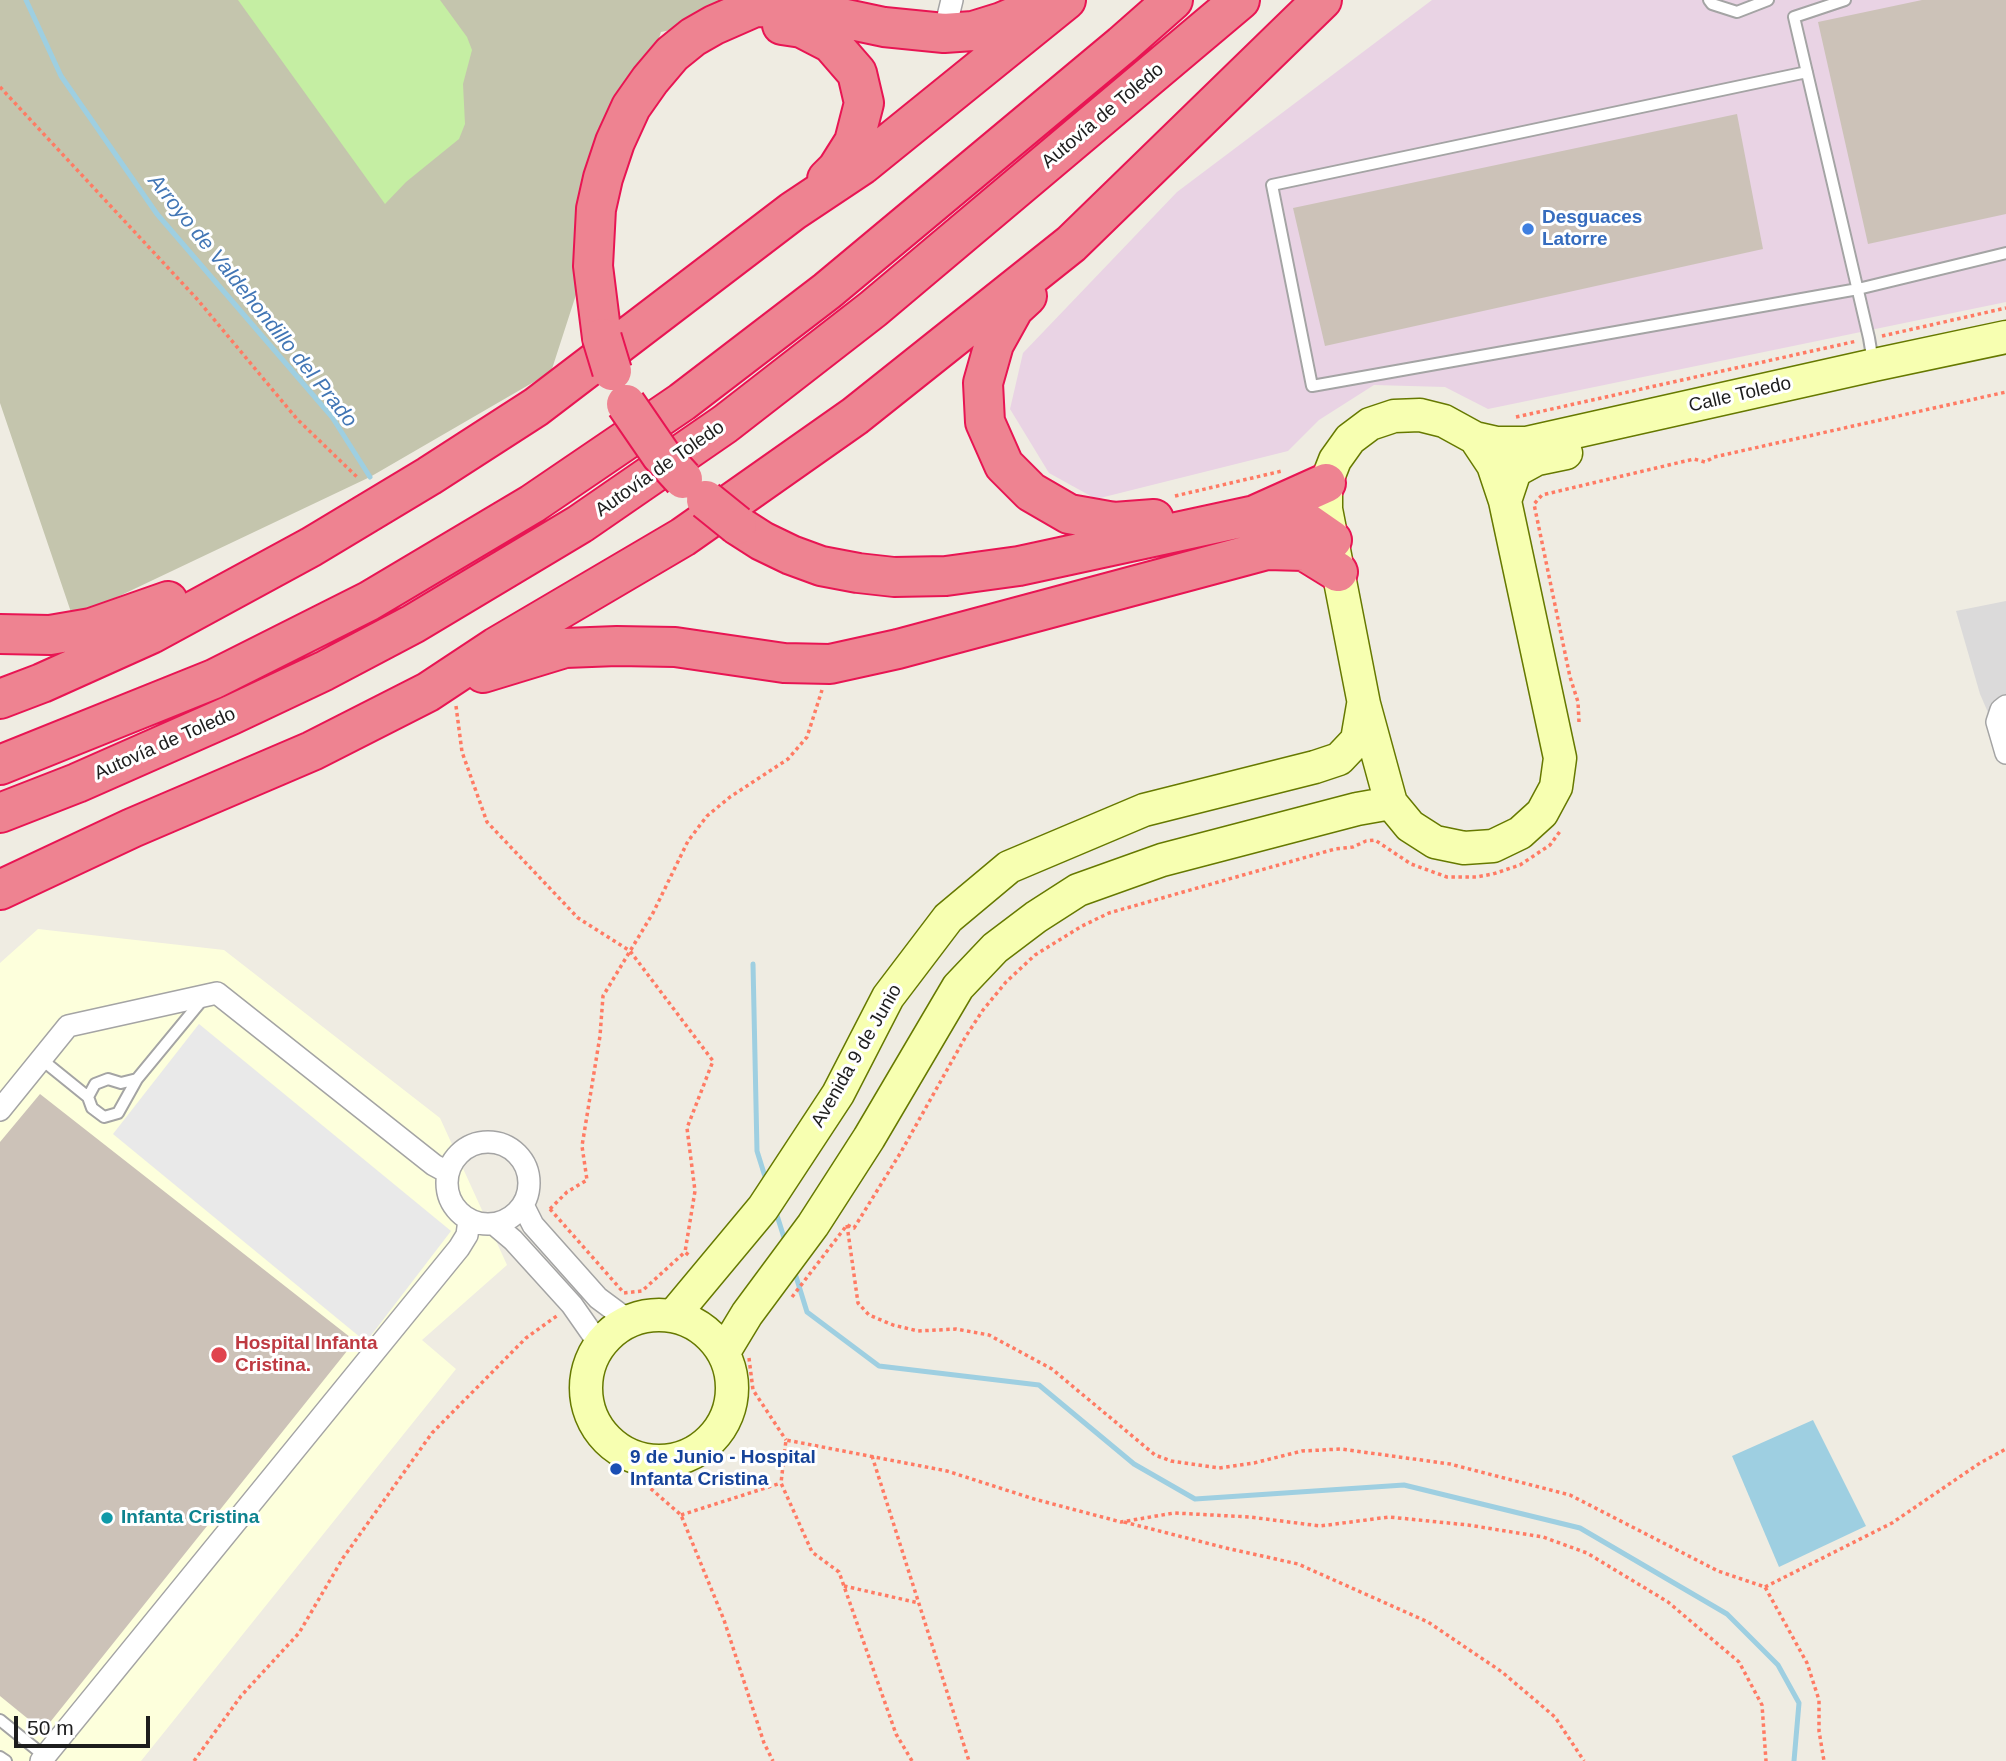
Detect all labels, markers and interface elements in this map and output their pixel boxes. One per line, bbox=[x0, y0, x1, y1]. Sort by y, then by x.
street label: Autovía de Toledo bbox=[1037, 58, 1169, 174]
water label: Arroyo de Valdehondillo del Prado bbox=[142, 170, 362, 432]
place label: Desguaces Latorre bbox=[1542, 207, 1642, 251]
marker: Desguaces Latorre bbox=[1520, 221, 1536, 237]
street label: Calle Toledo bbox=[1686, 372, 1794, 418]
street label: Autovía de Toledo bbox=[591, 416, 729, 522]
street label: Autovía de Toledo bbox=[91, 703, 239, 785]
street label: Avenida 9 de Junio bbox=[807, 980, 907, 1132]
place label: Hospital Infanta Cristina. bbox=[235, 1333, 378, 1377]
marker: Hospital Infanta Cristina. bbox=[209, 1345, 229, 1365]
place label: 9 de Junio - Hospital Infanta Cristina bbox=[630, 1447, 816, 1491]
marker: 9 de Junio - Hospital Infanta Cristina bbox=[608, 1461, 624, 1477]
place label: Infanta Cristina bbox=[121, 1507, 259, 1529]
marker: Infanta Cristina bbox=[99, 1510, 115, 1526]
scale bar bbox=[18, 1702, 154, 1746]
text: 50 m bbox=[27, 1716, 74, 1739]

